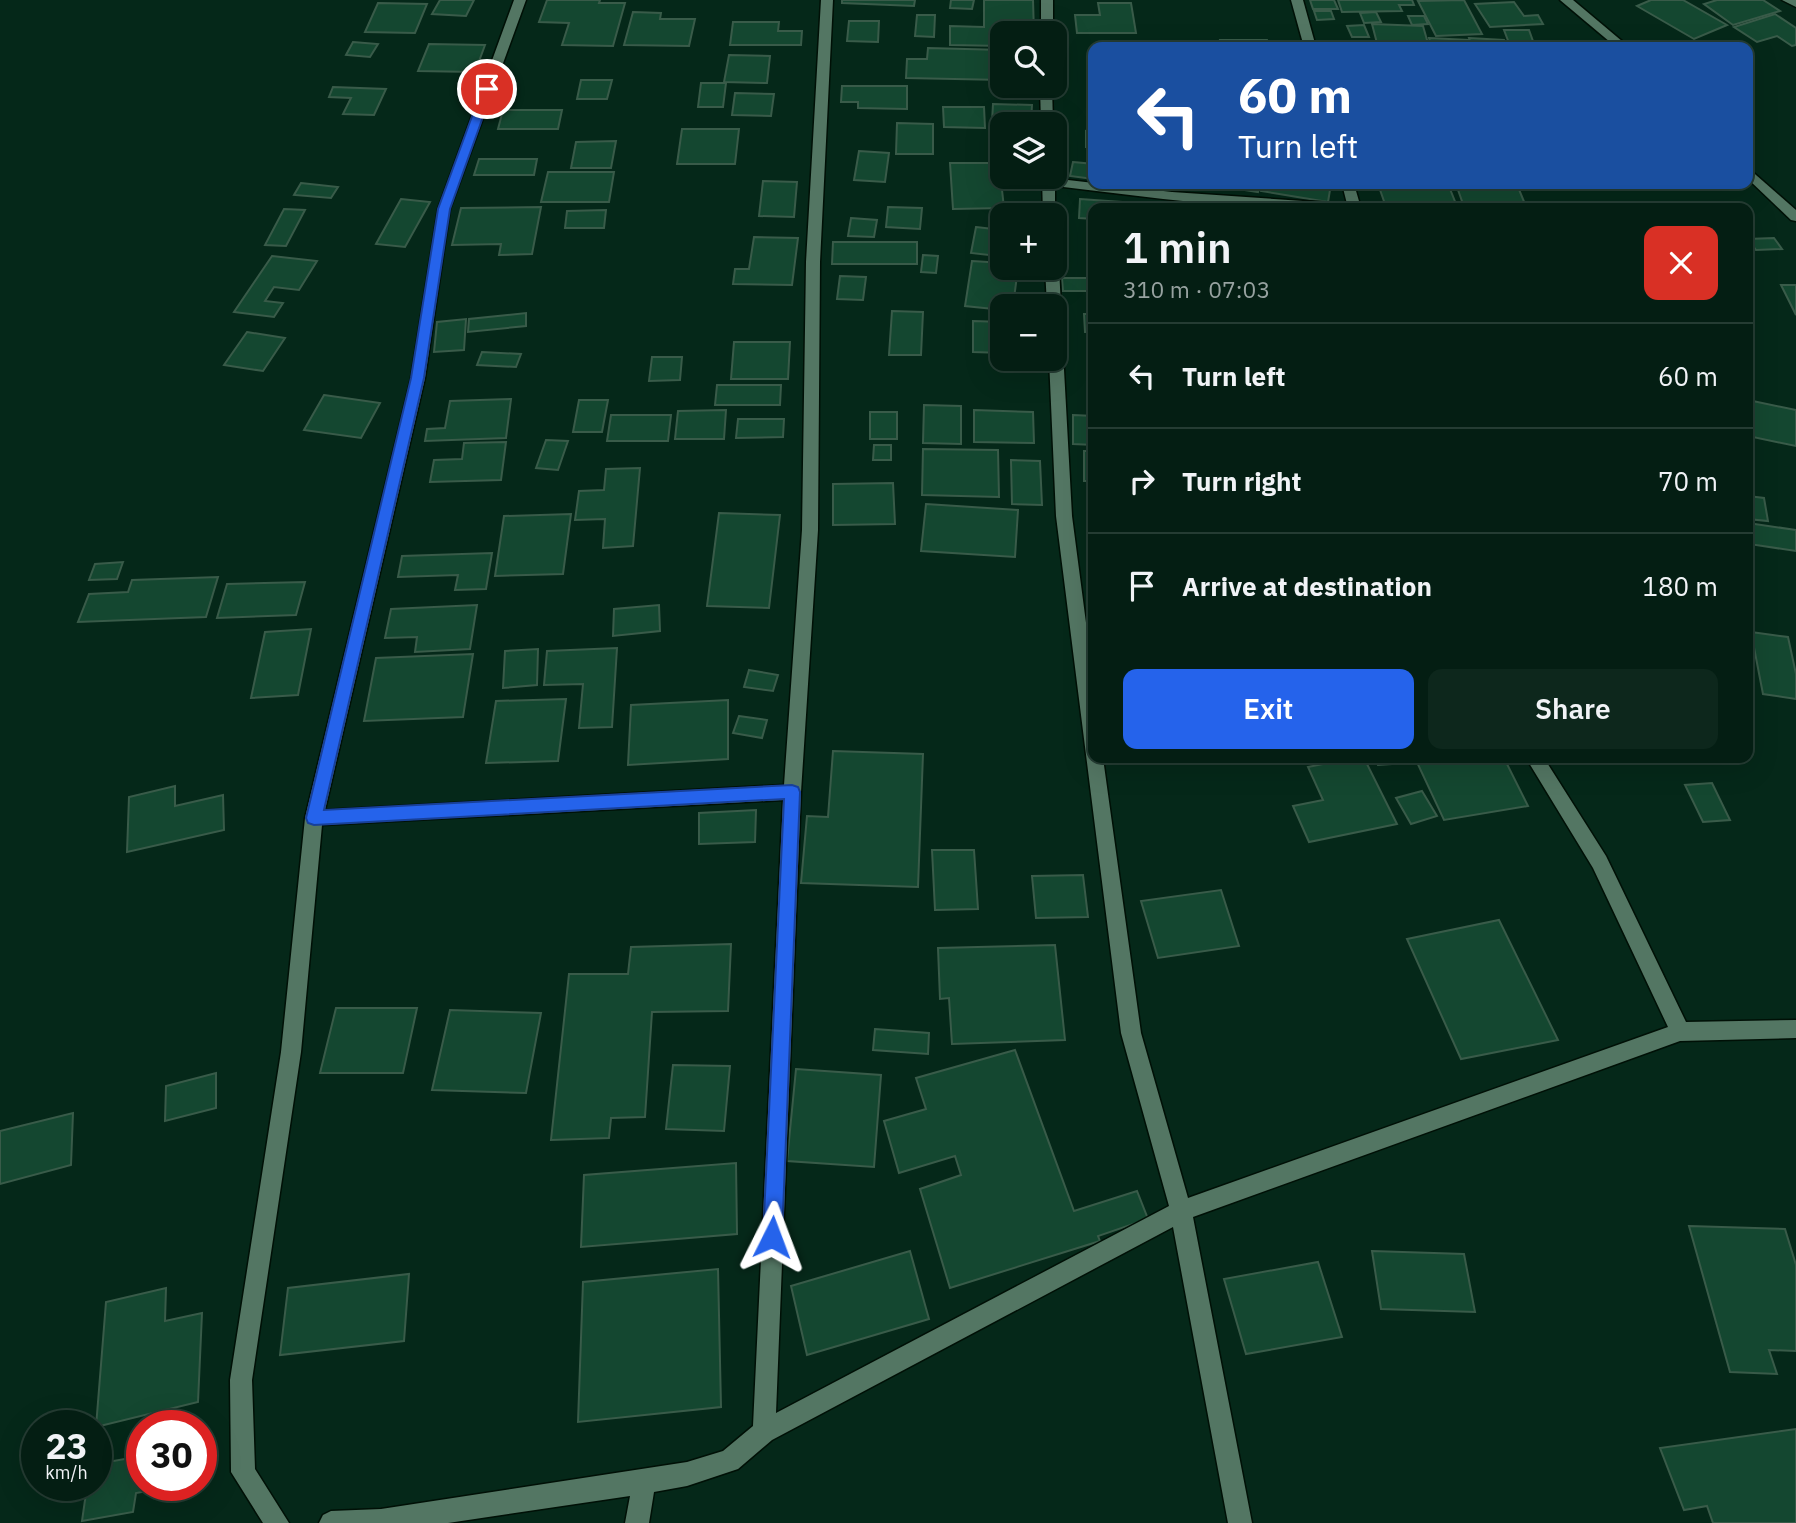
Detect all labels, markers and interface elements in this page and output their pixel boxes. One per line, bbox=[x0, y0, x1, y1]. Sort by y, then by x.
map controls bbox=[990, 21, 1067, 371]
button: search bbox=[990, 21, 1067, 98]
pin bbox=[457, 59, 517, 119]
text: 60 m bbox=[1238, 63, 1352, 126]
icon: arrive bbox=[468, 70, 506, 108]
icon: left bbox=[1123, 70, 1214, 161]
button: layers bbox=[990, 112, 1067, 189]
text: Turn left bbox=[1238, 125, 1358, 167]
button: + bbox=[990, 203, 1067, 280]
text: 1 min bbox=[1123, 220, 1232, 275]
button: close bbox=[1644, 226, 1718, 300]
text: 310 m · 07:03 bbox=[1123, 274, 1270, 304]
button: − bbox=[990, 294, 1067, 371]
icon: left bbox=[1123, 357, 1161, 395]
text: Turn left bbox=[1182, 359, 1285, 393]
text: 60 m bbox=[1658, 359, 1718, 393]
icon: right bbox=[1123, 462, 1161, 500]
text: Turn right bbox=[1182, 464, 1301, 498]
text: 70 m bbox=[1658, 464, 1718, 498]
icon: arrive bbox=[1123, 567, 1161, 605]
text: Arrive at destination bbox=[1182, 569, 1432, 603]
text: 180 m bbox=[1642, 569, 1718, 603]
button: Exit bbox=[1123, 669, 1414, 749]
button: Share bbox=[1428, 669, 1718, 749]
position arrow bbox=[735, 1200, 809, 1274]
speed limit sign: 30 bbox=[126, 1410, 217, 1501]
text: 23 bbox=[45, 1423, 88, 1469]
text: km/h bbox=[45, 1461, 88, 1484]

